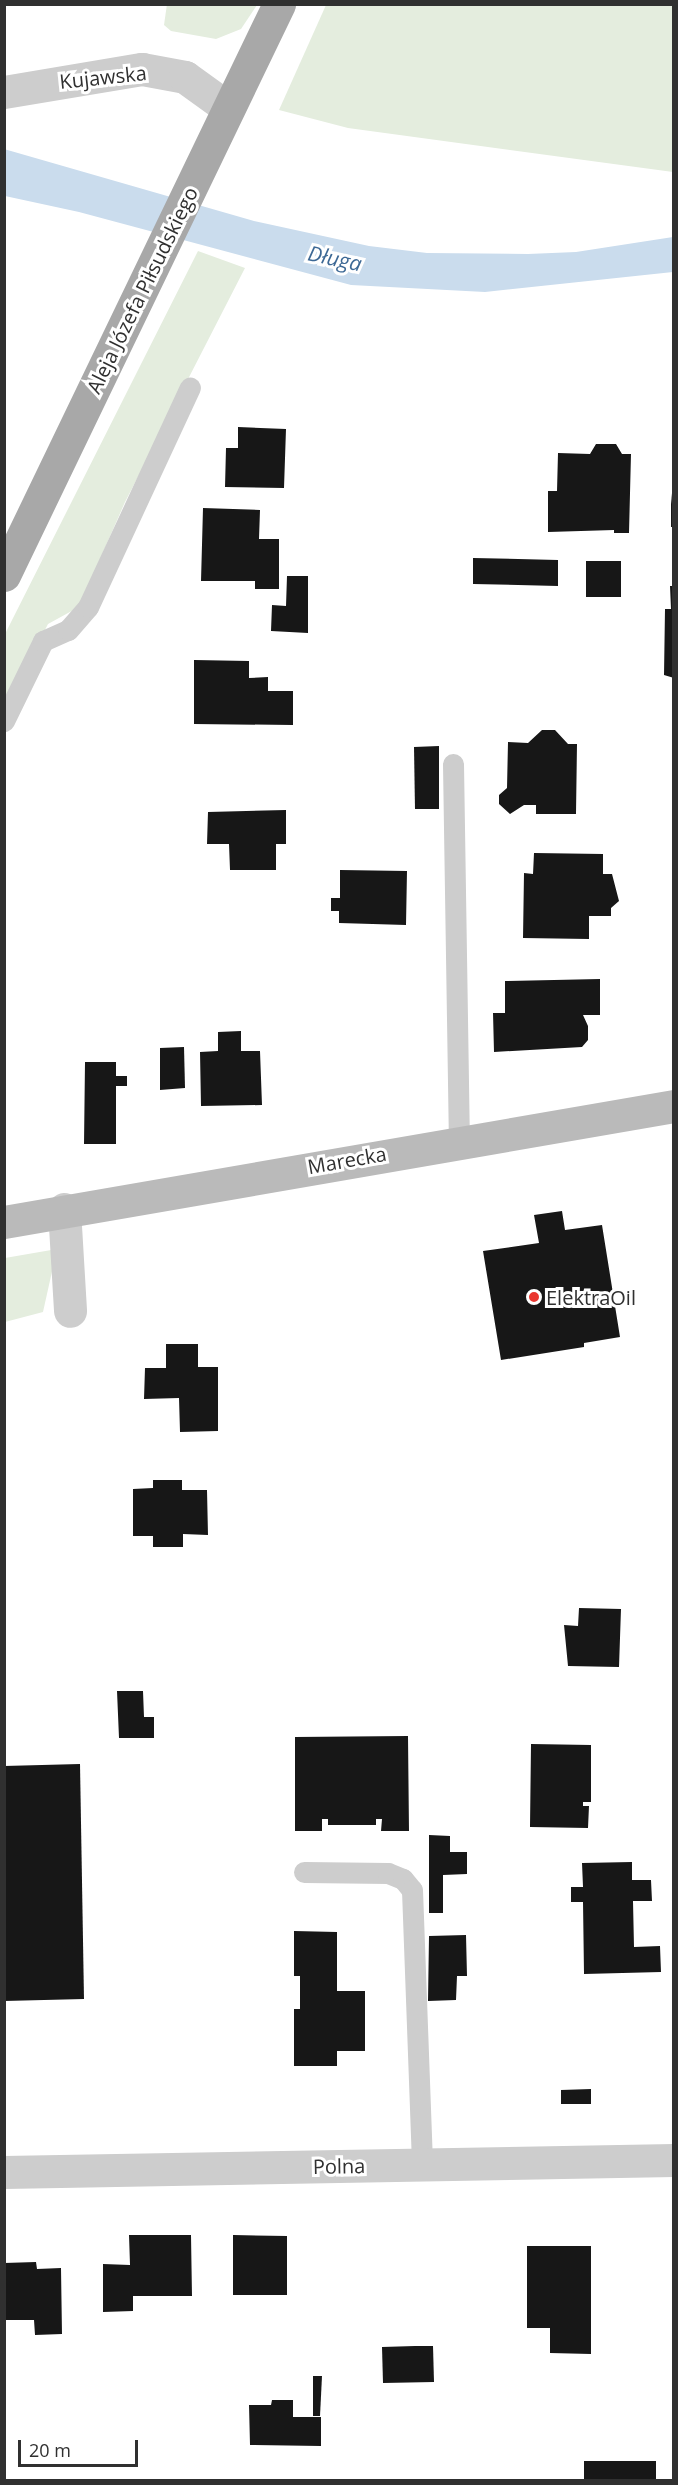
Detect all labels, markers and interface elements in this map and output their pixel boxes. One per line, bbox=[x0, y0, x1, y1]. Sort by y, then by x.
street label: Kujawska bbox=[58, 61, 148, 93]
street label: Aleja Józefa Piłsudskiego bbox=[82, 183, 202, 397]
water label: Długa bbox=[306, 240, 364, 276]
street label: Marecka bbox=[306, 1141, 388, 1179]
place label: ElektraOil bbox=[546, 1285, 636, 1309]
marker: ElektraOil bbox=[527, 1290, 541, 1304]
street label: Polna bbox=[313, 2154, 365, 2178]
scale bar bbox=[21, 2428, 141, 2466]
text: 20 m bbox=[29, 2438, 71, 2462]

